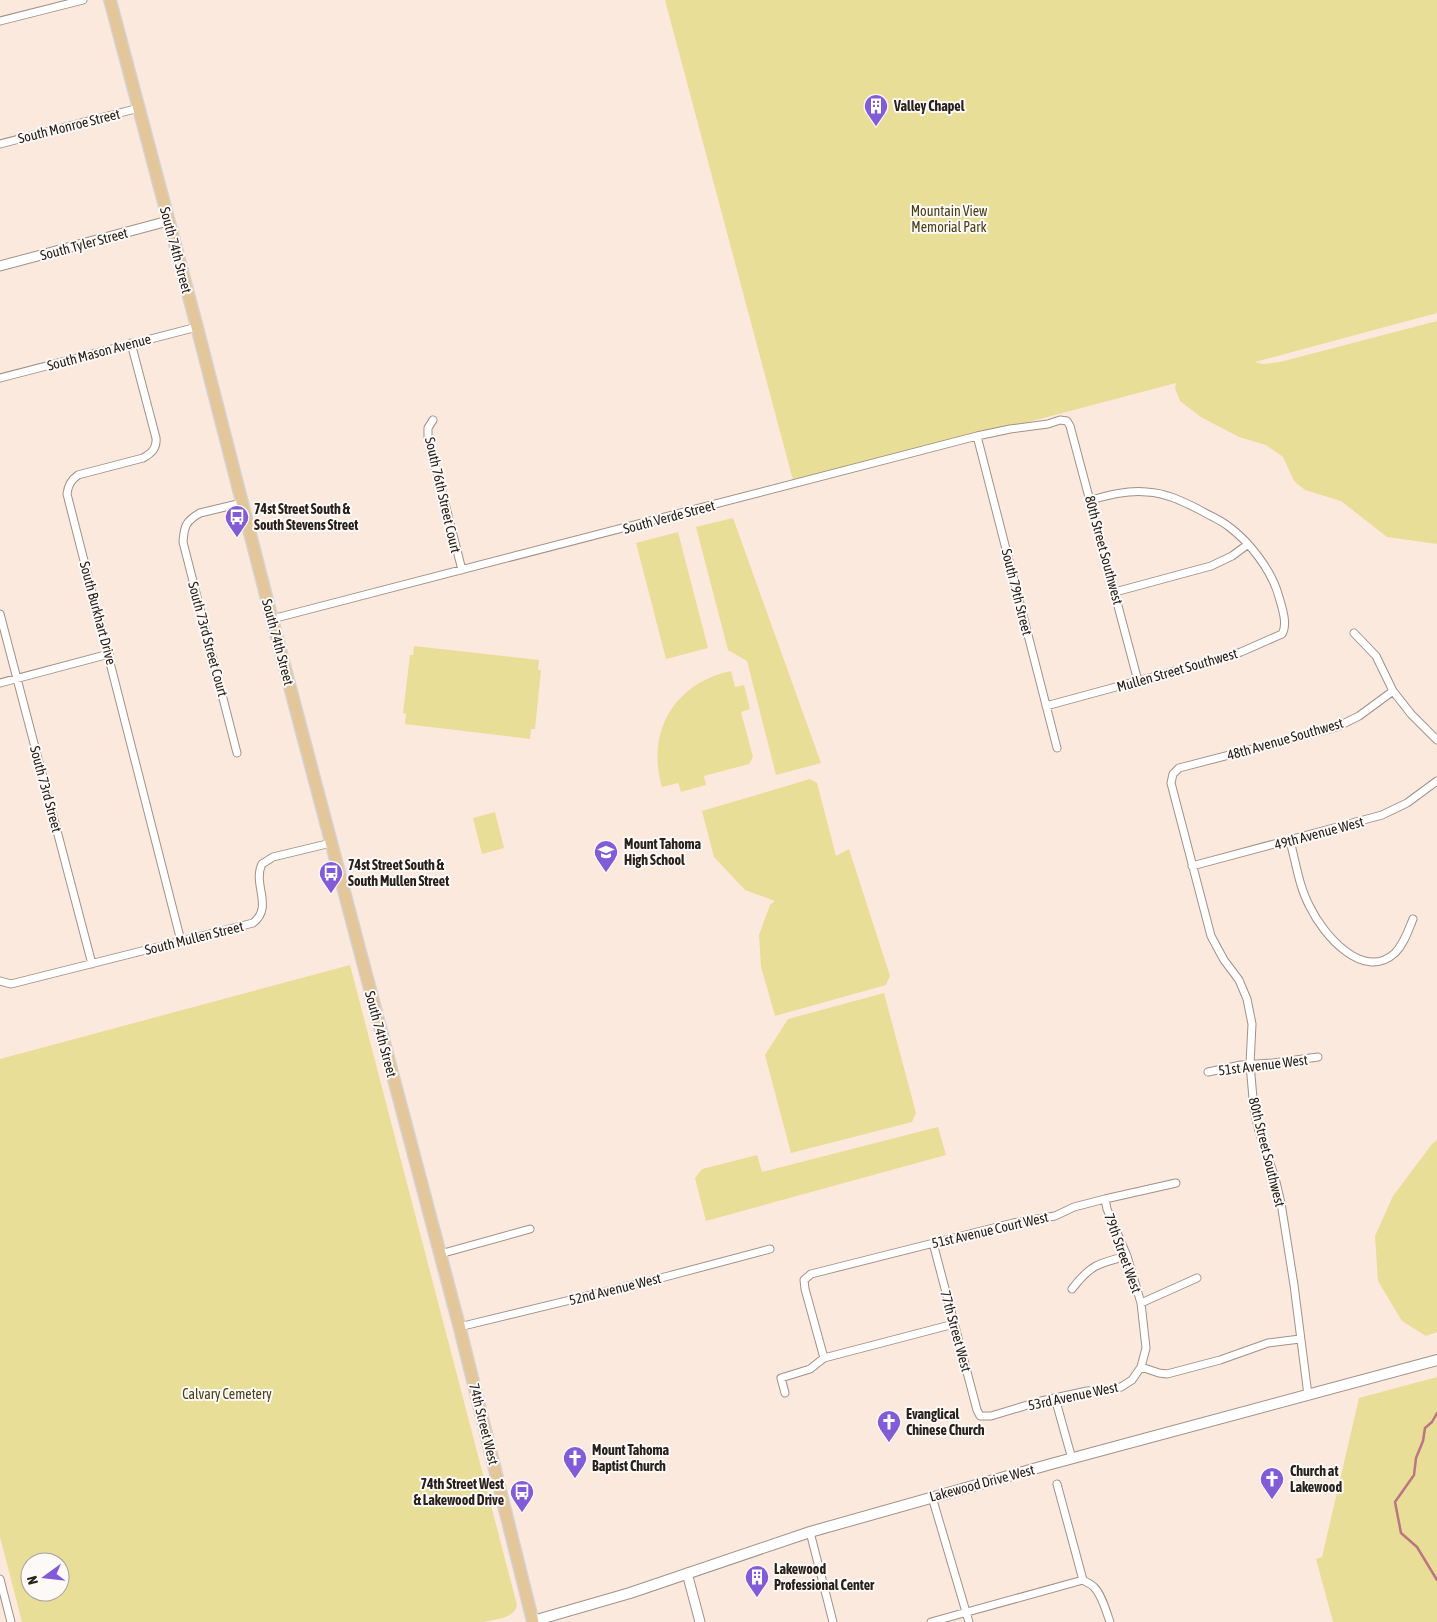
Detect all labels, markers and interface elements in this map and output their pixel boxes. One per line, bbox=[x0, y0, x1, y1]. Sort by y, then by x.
building icon: Valley Chapel bbox=[863, 93, 889, 127]
place label: Valley Chapel bbox=[893, 98, 965, 114]
street label: South Monroe Street bbox=[16, 106, 122, 146]
park label: Mountain View Memorial Park bbox=[911, 203, 988, 235]
street label: South 74th Street bbox=[157, 205, 195, 295]
street label: South Tyler Street bbox=[38, 225, 130, 263]
street label: South Mason Avenue bbox=[45, 330, 153, 374]
street label: South 76th Street Court bbox=[422, 436, 464, 554]
street label: 80th Street Southwest bbox=[1082, 494, 1126, 606]
street label: South Verde Street bbox=[621, 497, 717, 537]
place label: 74st Street South & South Stevens Street bbox=[254, 501, 358, 533]
bus stop icon: 74st Street South & South Stevens Street bbox=[224, 504, 250, 538]
street label: South 79th Street bbox=[999, 547, 1035, 637]
street label: South Burkhart Drive bbox=[77, 560, 119, 666]
street label: South 73rd Street Court bbox=[185, 580, 231, 698]
street label: South 74th Street bbox=[259, 597, 297, 687]
street label: Mullen Street Southwest bbox=[1115, 645, 1239, 695]
street label: 48th Avenue Southwest bbox=[1225, 715, 1345, 763]
street label: South 73rd Street bbox=[27, 744, 65, 834]
street label: 49th Avenue West bbox=[1273, 813, 1365, 853]
place label: Mount Tahoma High School bbox=[624, 836, 702, 868]
school or university icon: Mount Tahoma High School bbox=[593, 839, 619, 873]
place label: 74st Street South & South Mullen Street bbox=[348, 857, 449, 889]
bus stop icon: 74st Street South & South Mullen Street bbox=[318, 860, 344, 894]
street label: South Mullen Street bbox=[143, 918, 245, 958]
street label: South 74th Street bbox=[362, 989, 400, 1079]
street label: 51st Avenue West bbox=[1217, 1052, 1309, 1078]
street label: 80th Street Southwest bbox=[1246, 1096, 1288, 1208]
street label: 51st Avenue Court West bbox=[930, 1209, 1050, 1251]
street label: 79th Street West bbox=[1101, 1211, 1145, 1295]
street label: 52nd Avenue West bbox=[567, 1270, 663, 1308]
street label: 77th Street West bbox=[937, 1289, 975, 1373]
street label: 53rd Avenue West bbox=[1027, 1379, 1119, 1413]
street label: 74th Street West bbox=[466, 1382, 502, 1466]
park label: Calvary Cemetery bbox=[182, 1386, 272, 1402]
place label: Evanglical Chinese Church bbox=[906, 1406, 985, 1438]
church icon: Evanglical Chinese Church bbox=[876, 1409, 902, 1443]
place label: Mount Tahoma Baptist Church bbox=[592, 1442, 670, 1474]
church icon: Mount Tahoma Baptist Church bbox=[562, 1445, 588, 1479]
street label: Lakewood Drive West bbox=[928, 1461, 1036, 1505]
place label: Church at Lakewood bbox=[1290, 1463, 1342, 1495]
church icon: Church at Lakewood bbox=[1259, 1466, 1285, 1500]
place label: 74th Street West & Lakewood Drive bbox=[414, 1476, 504, 1508]
bus stop icon: 74th Street West & Lakewood Drive bbox=[509, 1479, 535, 1513]
north arrow bbox=[20, 1552, 70, 1602]
place label: Lakewood Professional Center bbox=[774, 1561, 875, 1593]
building icon: Lakewood Professional Center bbox=[744, 1564, 770, 1598]
text: N bbox=[24, 1574, 41, 1586]

